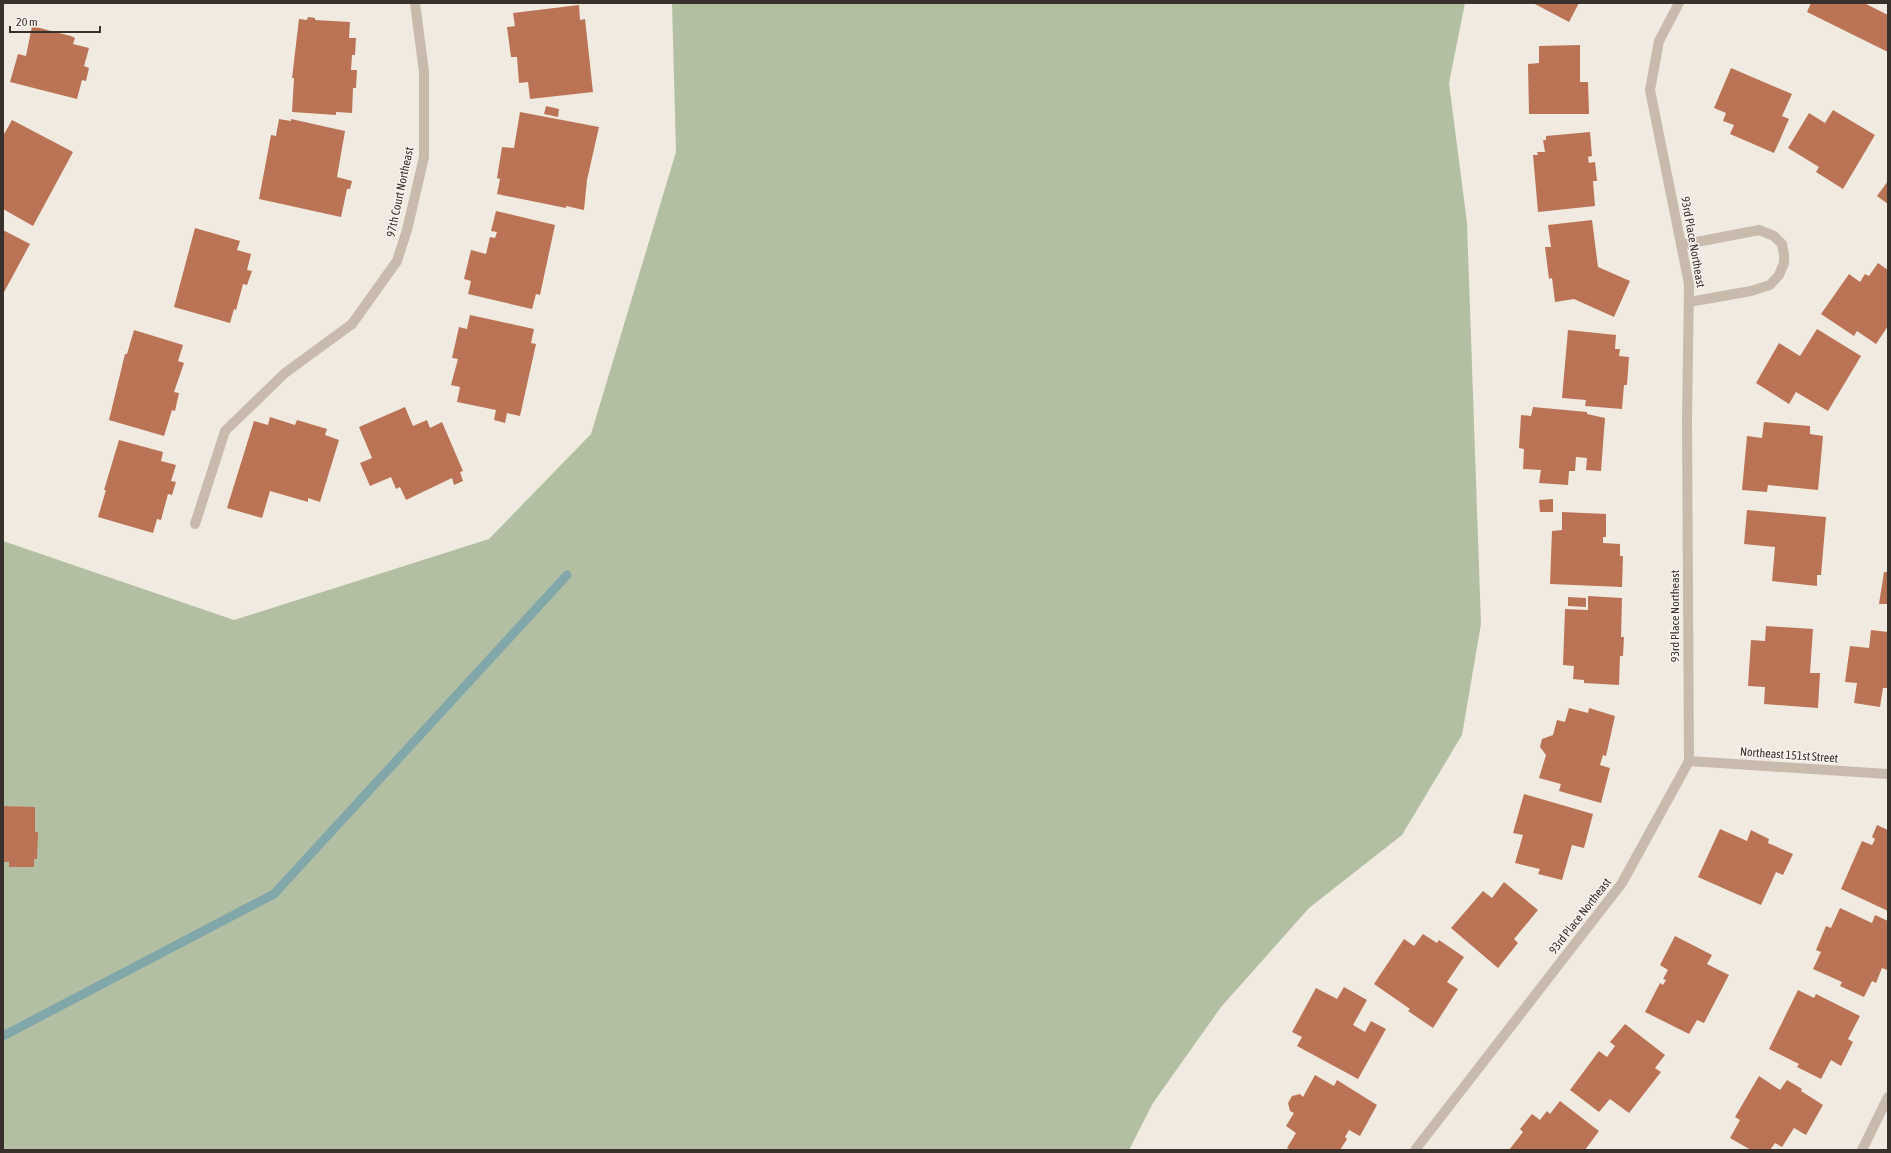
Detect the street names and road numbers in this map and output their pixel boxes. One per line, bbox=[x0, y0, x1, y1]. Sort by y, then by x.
street label: 97th Court Northeast bbox=[384, 145, 416, 238]
street label: 93rd Place Northeast bbox=[1678, 195, 1708, 289]
street label: 93rd Place Northeast bbox=[1668, 569, 1682, 662]
street label: Northeast 151st Street bbox=[1739, 745, 1839, 765]
street label: 93rd Place Northeast bbox=[1546, 875, 1614, 957]

